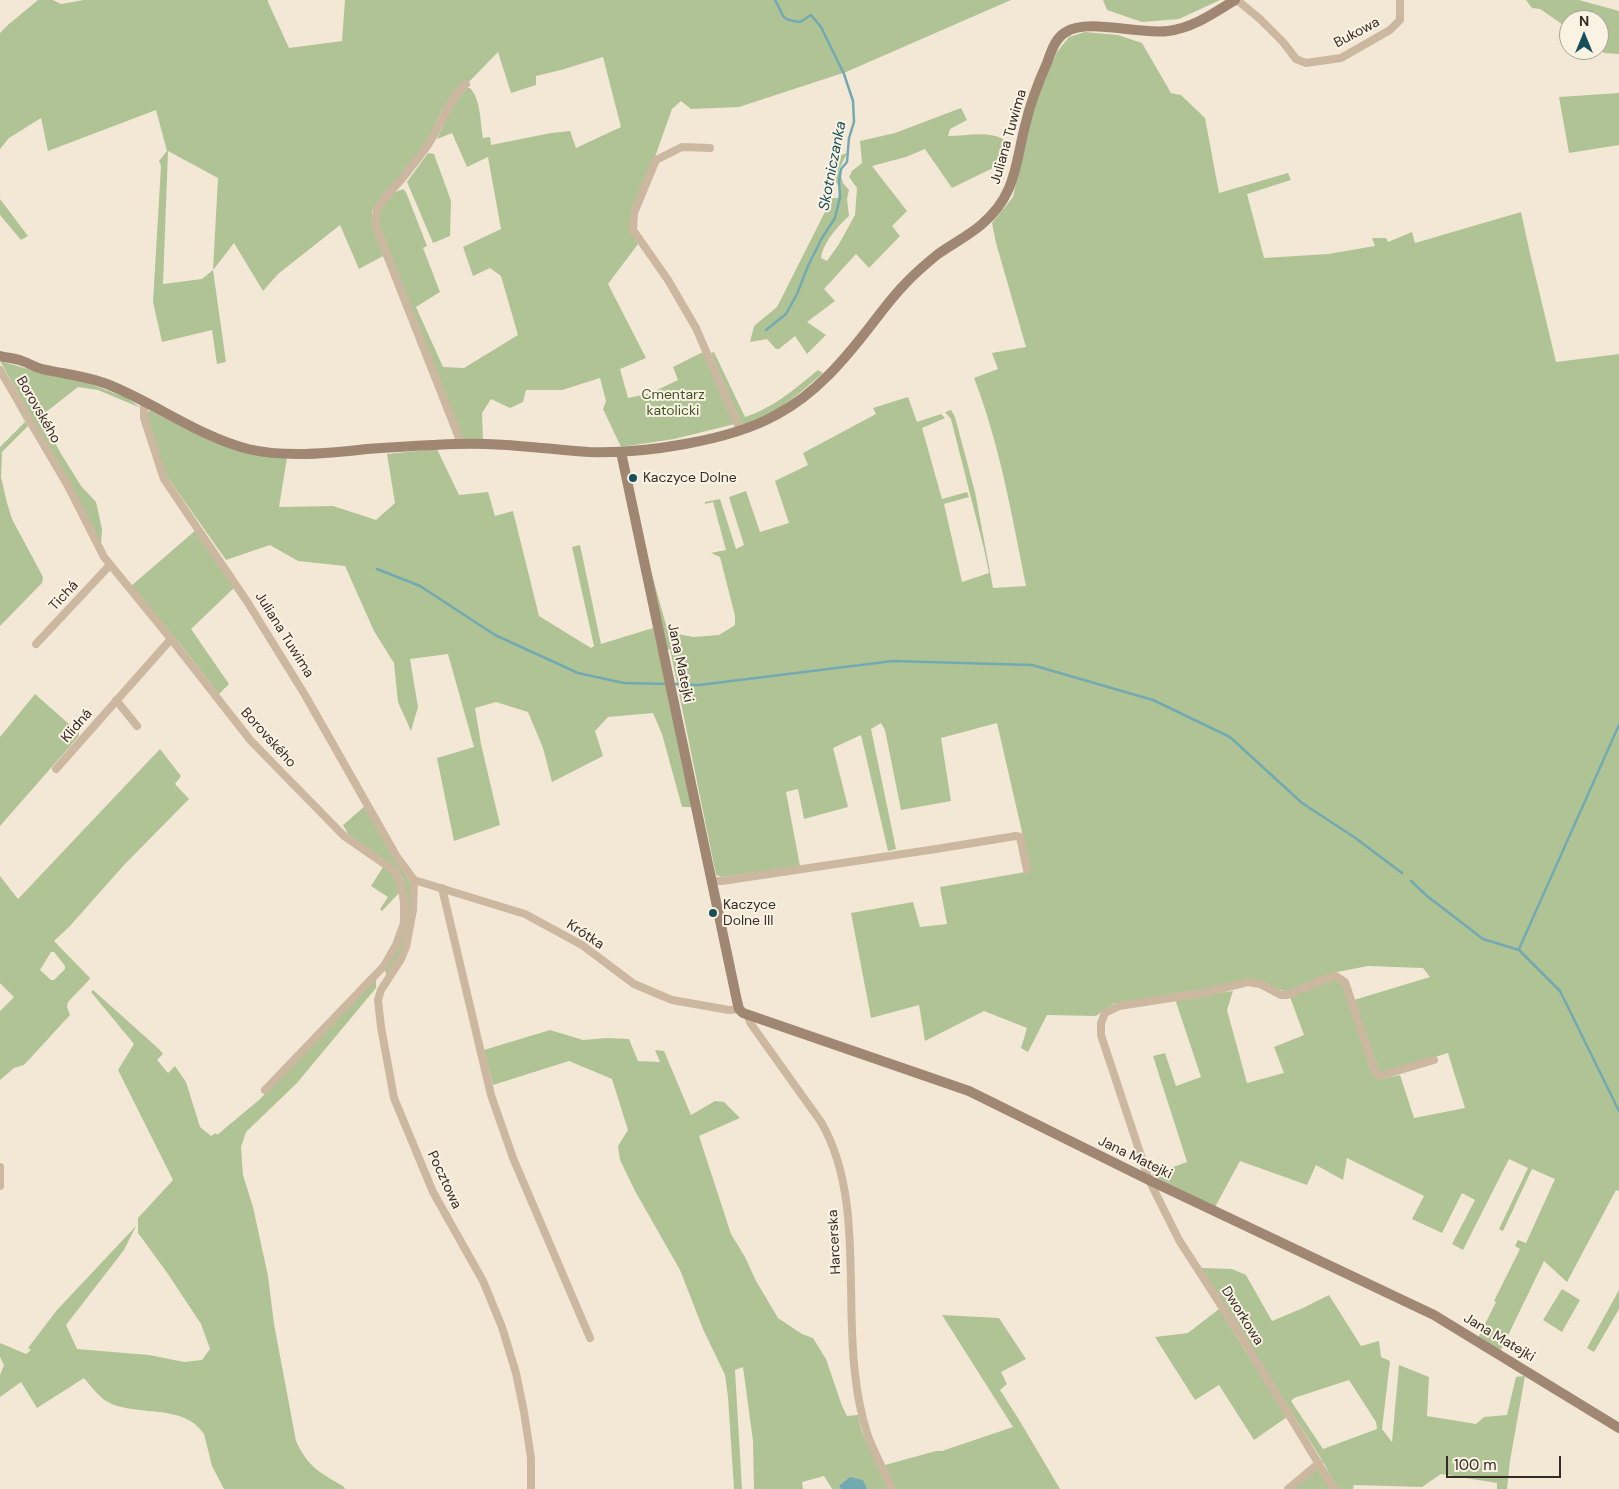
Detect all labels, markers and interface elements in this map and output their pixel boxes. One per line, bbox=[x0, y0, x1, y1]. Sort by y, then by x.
north arrow bbox=[1559, 10, 1609, 60]
text: N bbox=[1579, 12, 1589, 30]
street label: Bukowa bbox=[1331, 14, 1383, 52]
street label: Juliana Tuwima bbox=[987, 88, 1031, 186]
water label: Skotniczanka bbox=[815, 120, 851, 212]
street label: Borovského bbox=[12, 374, 64, 446]
park label: Cmentarz katolicki bbox=[641, 387, 705, 420]
place label: Kaczyce Dolne bbox=[643, 470, 737, 486]
marker: Kaczyce Dolne bbox=[627, 472, 639, 484]
street label: Tichá bbox=[46, 578, 82, 614]
street label: Juliana Tuwima bbox=[251, 589, 317, 681]
street label: Jana Matejki bbox=[663, 622, 697, 704]
street label: Borovského bbox=[237, 705, 299, 771]
street label: Klidná bbox=[58, 706, 96, 746]
place label: Kaczyce Dolne III bbox=[723, 897, 776, 930]
marker: Kaczyce Dolne III bbox=[707, 907, 719, 919]
street label: Krótka bbox=[563, 917, 607, 953]
street label: Jana Matejki bbox=[1095, 1133, 1175, 1183]
street label: Pocztowa bbox=[423, 1148, 465, 1212]
street label: Harcerska bbox=[825, 1209, 845, 1275]
street label: Dworkowa bbox=[1217, 1283, 1267, 1349]
street label: Jana Matejki bbox=[1460, 1310, 1538, 1366]
scale bar bbox=[1449, 1446, 1564, 1478]
text: 100 m bbox=[1454, 1455, 1497, 1475]

